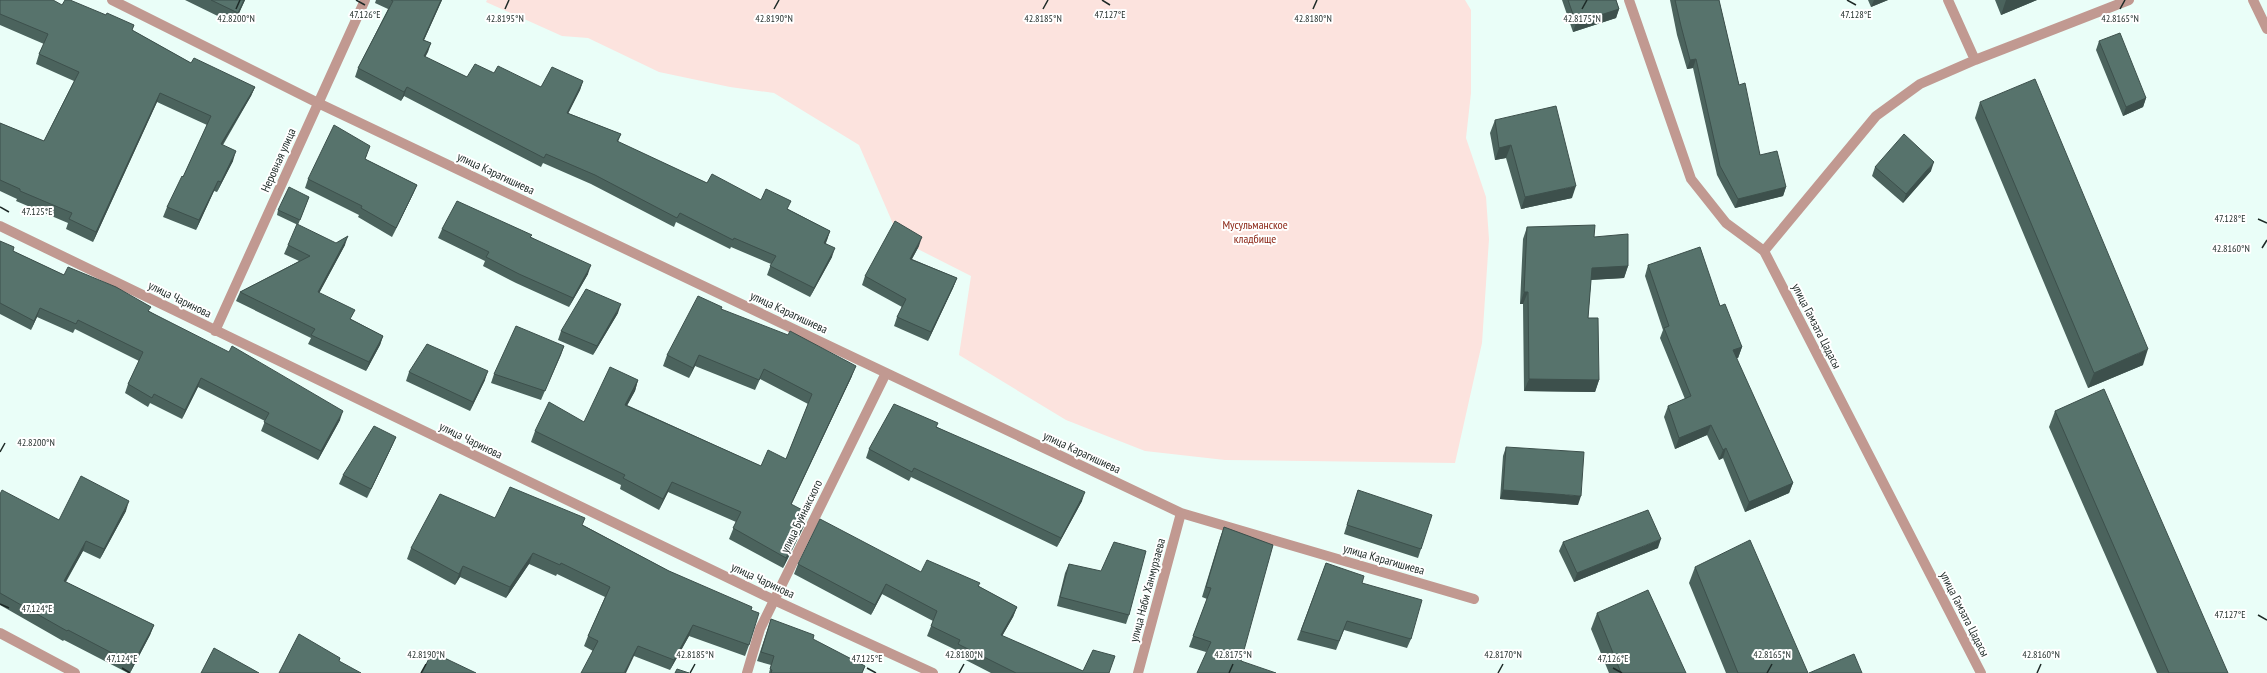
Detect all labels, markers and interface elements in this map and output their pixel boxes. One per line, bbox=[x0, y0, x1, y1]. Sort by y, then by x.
text: 47.126°E bbox=[349, 8, 381, 21]
text: 47.127°E bbox=[1094, 8, 1126, 21]
text: 47.128°E bbox=[1840, 8, 1872, 21]
text: 42.8200°N bbox=[217, 12, 255, 25]
text: 42.8195°N bbox=[486, 12, 524, 25]
text: 42.8190°N bbox=[755, 12, 793, 25]
text: 42.8185°N bbox=[1024, 12, 1062, 25]
text: 42.8180°N bbox=[1294, 12, 1332, 25]
text: 42.8175°N bbox=[1563, 12, 1601, 25]
text: 42.8165°N bbox=[2101, 12, 2139, 25]
street label: Неровная улица bbox=[257, 126, 299, 194]
street label: улица Карагишиева bbox=[455, 149, 537, 198]
text: 47.125°E bbox=[21, 205, 53, 218]
text: 47.128°E bbox=[2214, 212, 2246, 225]
park label: Мусульманское кладбище bbox=[1222, 217, 1288, 246]
text: 42.8160°N bbox=[2212, 242, 2250, 255]
street label: улица Чаринова bbox=[146, 277, 214, 321]
street label: улица Гамзата Цадасы bbox=[1789, 281, 1845, 371]
street label: улица Карагишиева bbox=[748, 288, 830, 337]
street label: улица Чаринова bbox=[437, 418, 505, 462]
street label: улица Карагишиева bbox=[1041, 428, 1123, 477]
text: 42.8200°N bbox=[17, 436, 55, 449]
street label: улица Буйнакского bbox=[777, 477, 825, 555]
street label: улица Наби Ханмурзаева bbox=[1126, 536, 1168, 644]
street label: улица Карагишиева bbox=[1342, 540, 1426, 578]
street label: улица Чаринова bbox=[729, 559, 797, 601]
street label: улица Гамзата Цадасы bbox=[1937, 569, 1993, 659]
text: 47.124°E bbox=[21, 602, 53, 615]
text: 47.127°E bbox=[2214, 608, 2246, 621]
text: 42.8190°N bbox=[407, 648, 445, 661]
text: 42.8185°N bbox=[676, 648, 714, 661]
text: 42.8180°N bbox=[945, 648, 983, 661]
text: 42.8175°N bbox=[1214, 648, 1252, 661]
text: 42.8170°N bbox=[1484, 648, 1522, 661]
text: 42.8165°N bbox=[1753, 648, 1791, 661]
text: 42.8160°N bbox=[2022, 648, 2060, 661]
text: 47.124°E bbox=[106, 652, 138, 665]
text: 47.125°E bbox=[851, 652, 883, 665]
text: 47.126°E bbox=[1597, 652, 1629, 665]

